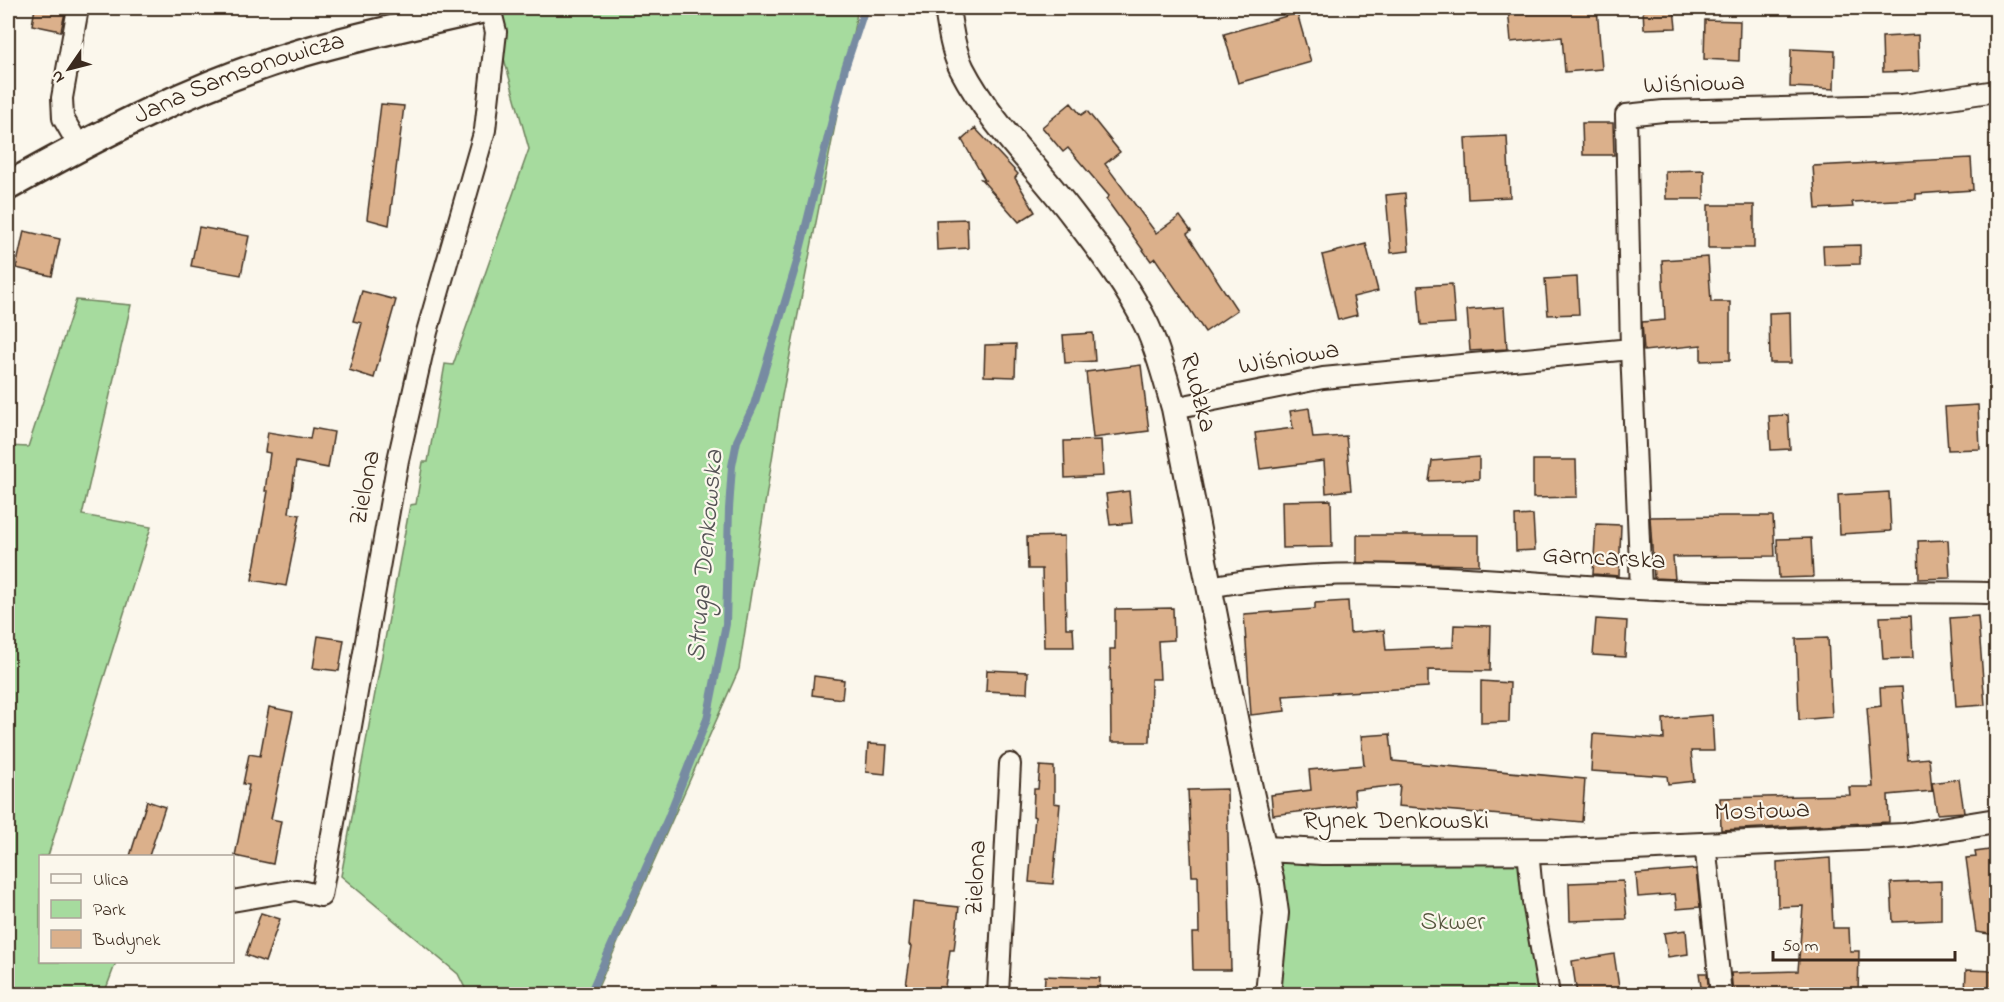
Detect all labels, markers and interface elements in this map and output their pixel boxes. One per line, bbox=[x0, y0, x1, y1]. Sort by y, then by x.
street label: Jana Samsonowicza bbox=[128, 23, 349, 135]
north arrow bbox=[39, 39, 99, 99]
street label: Wiśniowa bbox=[1643, 64, 1745, 106]
text: N bbox=[45, 65, 71, 88]
street label: Wiśniowa bbox=[1236, 331, 1342, 387]
street label: Rudzka bbox=[1168, 349, 1226, 437]
street label: Zielona bbox=[340, 447, 392, 529]
water label: Struga Denkowska bbox=[677, 448, 736, 664]
street label: Garncarska bbox=[1541, 537, 1667, 581]
street label: Mostowa bbox=[1713, 791, 1811, 833]
street label: Rynek Denkowski bbox=[1303, 803, 1489, 841]
street label: Zielona bbox=[956, 839, 998, 917]
legend bbox=[39, 855, 234, 963]
text: Ulica bbox=[93, 868, 128, 894]
text: Park bbox=[93, 898, 126, 924]
park label: Skwer bbox=[1421, 904, 1486, 942]
scale bar bbox=[1773, 924, 1954, 962]
text: Budynek bbox=[92, 928, 160, 954]
text: 50 m bbox=[1782, 934, 1819, 960]

